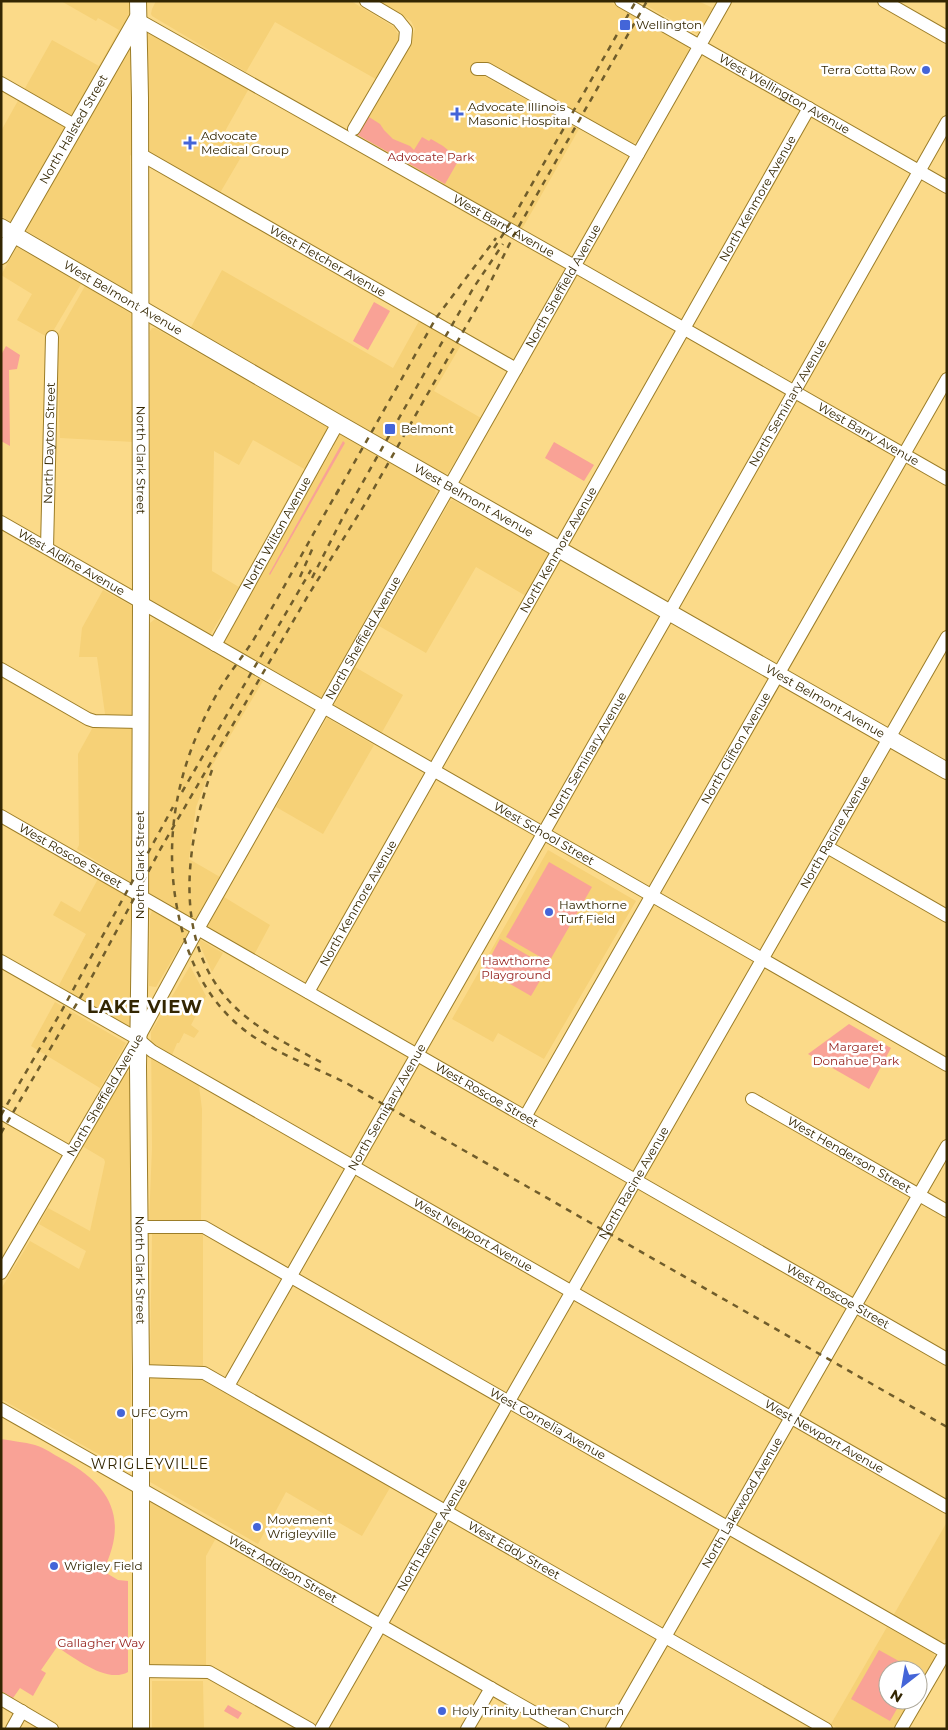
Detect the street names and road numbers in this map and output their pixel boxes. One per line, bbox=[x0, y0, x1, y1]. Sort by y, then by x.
street label: West Wellington Avenue bbox=[716, 50, 853, 137]
street label: North Halsted Street bbox=[36, 72, 111, 187]
street label: North Kenmore Avenue bbox=[716, 133, 799, 264]
street label: West Barry Avenue bbox=[450, 191, 557, 260]
street label: North Sheffield Avenue bbox=[522, 221, 604, 350]
street label: West Fletcher Avenue bbox=[267, 222, 389, 300]
street label: West Belmont Avenue bbox=[61, 257, 185, 338]
street label: North Seminary Avenue bbox=[745, 337, 829, 469]
street label: North Dayton Street bbox=[40, 382, 58, 504]
street label: West Barry Avenue bbox=[815, 399, 922, 469]
street label: North Clark Street bbox=[134, 406, 149, 514]
street label: West Belmont Avenue bbox=[411, 460, 536, 540]
street label: North Wilton Avenue bbox=[239, 474, 314, 592]
street label: North Kenmore Avenue bbox=[516, 484, 600, 616]
street label: West Aldine Avenue bbox=[15, 525, 128, 598]
street label: North Sheffield Avenue bbox=[322, 573, 404, 702]
street label: West Belmont Avenue bbox=[763, 661, 888, 741]
street label: North Seminary Avenue bbox=[545, 689, 630, 821]
street label: North Clifton Avenue bbox=[698, 689, 773, 806]
street label: North Racine Avenue bbox=[796, 772, 873, 891]
street label: West School Street bbox=[491, 798, 597, 868]
street label: North Clark Street bbox=[132, 811, 147, 919]
street label: West Roscoe Street bbox=[16, 820, 125, 891]
street label: North Kenmore Avenue bbox=[316, 837, 400, 969]
street label: North Sheffield Avenue bbox=[63, 1031, 146, 1159]
street label: North Seminary Avenue bbox=[344, 1041, 429, 1173]
street label: West Roscoe Street bbox=[433, 1059, 541, 1130]
street label: West Henderson Street bbox=[785, 1113, 914, 1196]
street label: North Racine Avenue bbox=[595, 1124, 672, 1242]
street label: West Newport Avenue bbox=[411, 1194, 536, 1275]
street label: North Clark Street bbox=[132, 1216, 149, 1324]
street label: West Roscoe Street bbox=[784, 1260, 893, 1332]
street label: West Cornelia Avenue bbox=[487, 1384, 609, 1463]
street label: West Newport Avenue bbox=[762, 1396, 887, 1476]
street label: North Lakewood Avenue bbox=[698, 1434, 785, 1571]
street label: North Racine Avenue bbox=[394, 1475, 470, 1594]
street label: West Eddy Street bbox=[465, 1518, 563, 1582]
street label: West Addison Street bbox=[226, 1532, 340, 1606]

